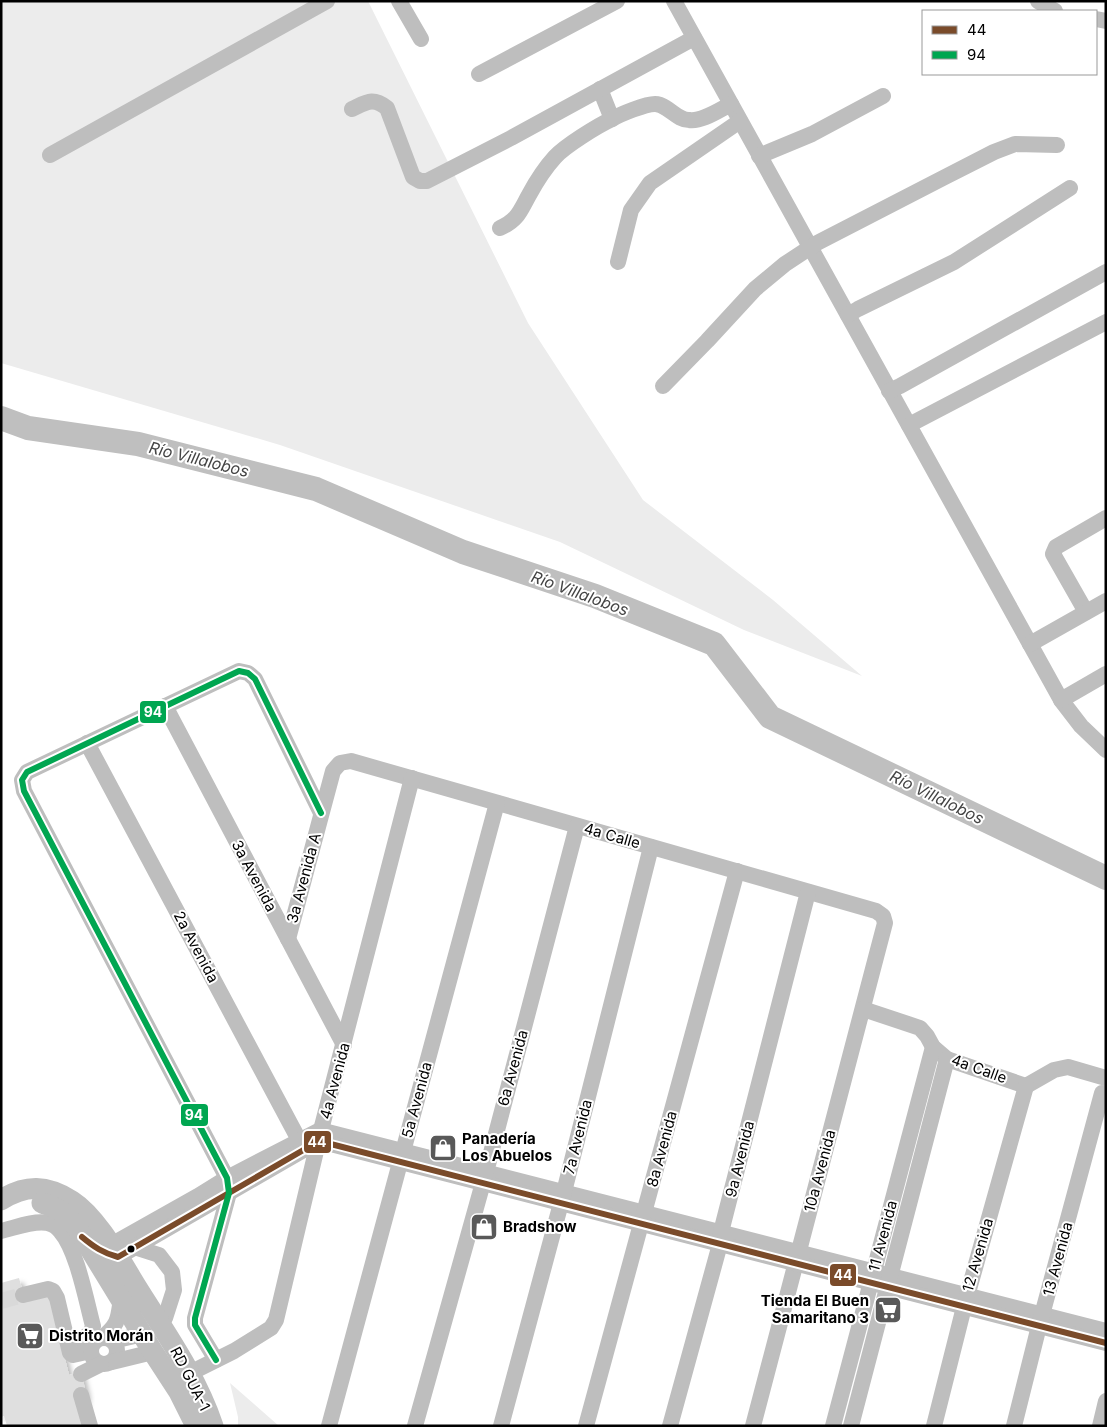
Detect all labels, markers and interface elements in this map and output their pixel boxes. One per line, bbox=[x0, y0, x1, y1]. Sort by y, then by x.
legend bbox=[922, 10, 1097, 75]
text: 44 bbox=[967, 20, 986, 39]
text: 94 bbox=[967, 45, 986, 64]
water label: Río Villalobos bbox=[147, 437, 251, 481]
water label: Río Villalobos bbox=[529, 566, 631, 620]
line badge: 94 bbox=[139, 700, 167, 724]
text: 94 bbox=[144, 703, 162, 720]
water label: Río Villalobos bbox=[887, 766, 987, 828]
street label: 4a Calle bbox=[582, 818, 643, 853]
street label: 3a Avenida A bbox=[282, 831, 325, 925]
street label: 3a Avenida bbox=[228, 837, 281, 915]
street label: 2a Avenida bbox=[170, 908, 223, 986]
street label: 6a Avenida bbox=[493, 1028, 532, 1108]
street label: 4a Avenida bbox=[315, 1040, 354, 1121]
street label: 4a Calle bbox=[949, 1050, 1010, 1087]
street label: 5a Avenida bbox=[397, 1060, 436, 1140]
street label: 7a Avenida bbox=[559, 1097, 596, 1176]
line badge: 94 bbox=[180, 1103, 209, 1127]
text: 94 bbox=[185, 1106, 203, 1123]
street label: 8a Avenida bbox=[642, 1109, 681, 1189]
street label: 9a Avenida bbox=[721, 1119, 758, 1199]
street label: 10a Avenida bbox=[799, 1128, 840, 1214]
place label: Panadería Los Abuelos bbox=[462, 1129, 552, 1165]
line badge: 44 bbox=[303, 1130, 332, 1154]
text: 44 bbox=[308, 1133, 326, 1150]
shop icon: Panadería Los Abuelos bbox=[428, 1133, 458, 1163]
street label: 11 Avenida bbox=[864, 1198, 901, 1273]
shop icon: Bradshow bbox=[469, 1212, 499, 1242]
street label: 12 Avenida bbox=[958, 1216, 997, 1294]
place label: Bradshow bbox=[503, 1217, 577, 1236]
street label: 13 Avenida bbox=[1039, 1220, 1077, 1298]
unlabelled marker bbox=[126, 1244, 136, 1254]
line badge: 44 bbox=[829, 1263, 857, 1287]
text: 44 bbox=[834, 1266, 852, 1283]
place label: Tienda El Buen Samaritano 3 bbox=[761, 1291, 869, 1327]
supermarket icon: Tienda El Buen Samaritano 3 bbox=[873, 1295, 903, 1325]
supermarket icon: Distrito Morán bbox=[15, 1321, 45, 1351]
place label: Distrito Morán bbox=[49, 1326, 153, 1345]
street label: RD GUA-1 bbox=[166, 1343, 215, 1414]

